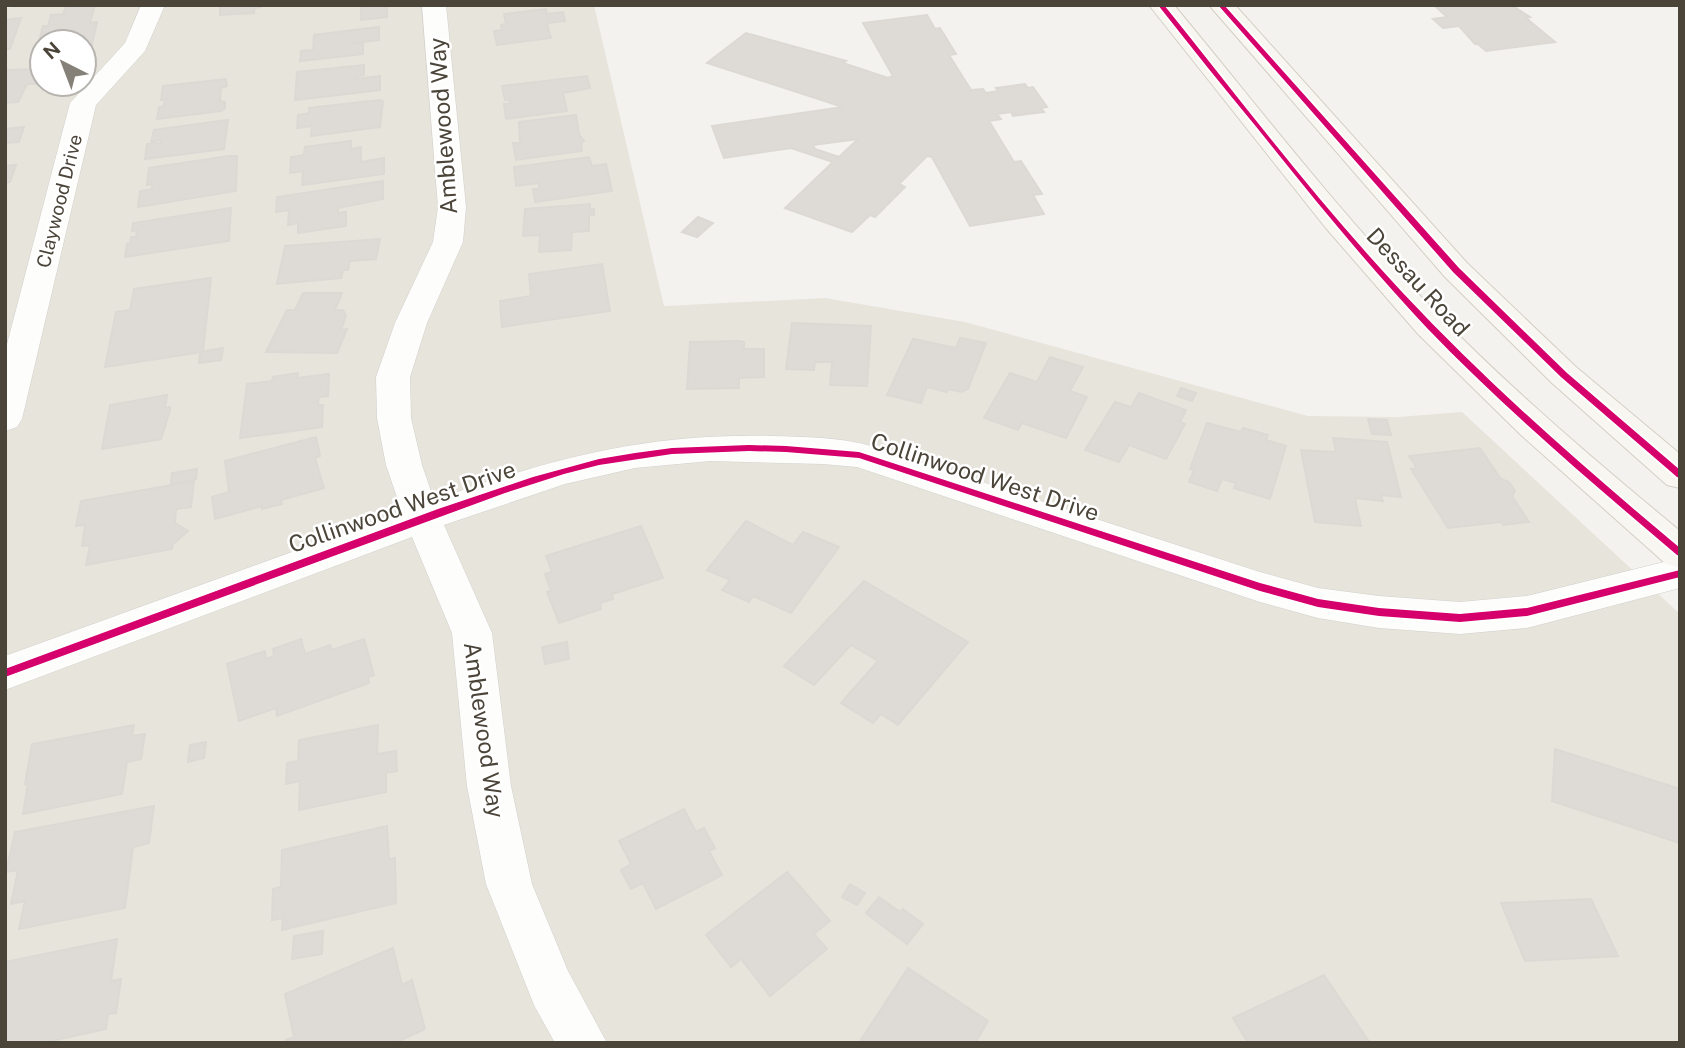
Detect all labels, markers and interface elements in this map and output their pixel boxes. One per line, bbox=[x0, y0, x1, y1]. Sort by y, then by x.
north arrow bbox=[28, 28, 98, 98]
text: N bbox=[39, 37, 65, 64]
street label: Amblewood Way bbox=[423, 37, 462, 215]
street label: Claywood Drive bbox=[32, 132, 86, 270]
street label: Dessau Road bbox=[1361, 222, 1475, 341]
street label: Collinwood West Drive bbox=[868, 427, 1103, 526]
street label: Collinwood West Drive bbox=[285, 455, 519, 558]
street label: Amblewood Way bbox=[459, 640, 510, 820]

